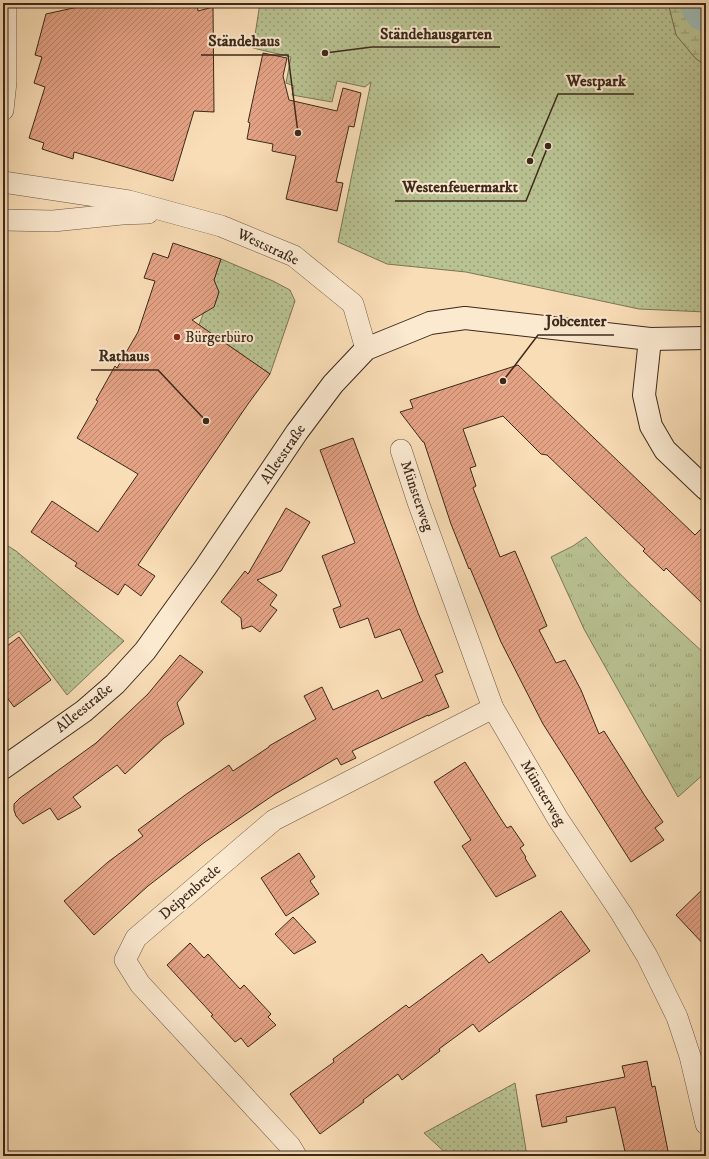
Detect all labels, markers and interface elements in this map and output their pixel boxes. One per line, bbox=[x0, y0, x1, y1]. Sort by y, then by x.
callout: Ständehausgarten bbox=[372, 19, 500, 47]
text: Ständehausgarten bbox=[380, 24, 493, 44]
callout: Ständehaus bbox=[201, 27, 288, 55]
text: Ständehaus bbox=[208, 31, 280, 51]
callout: Westpark bbox=[558, 66, 634, 94]
text: Westpark bbox=[565, 71, 627, 91]
callout: Westenfeuermarkt bbox=[395, 173, 526, 201]
text: Westenfeuermarkt bbox=[401, 177, 519, 197]
street label: Weststraße bbox=[233, 224, 302, 270]
callout: Jobcenter bbox=[538, 307, 614, 335]
text: Jobcenter bbox=[544, 311, 607, 331]
place label: Bürgerbüro bbox=[185, 328, 254, 347]
marker: Bürgerbüro bbox=[172, 332, 182, 342]
callout: Rathaus bbox=[91, 342, 158, 370]
text: Rathaus bbox=[99, 346, 150, 366]
street label: Alleestraße bbox=[256, 421, 310, 487]
street label: Münsterweg bbox=[396, 458, 438, 534]
street label: Alleestraße bbox=[52, 679, 116, 737]
street label: Münsterweg bbox=[516, 757, 570, 830]
street label: Deipenbrede bbox=[155, 860, 225, 924]

